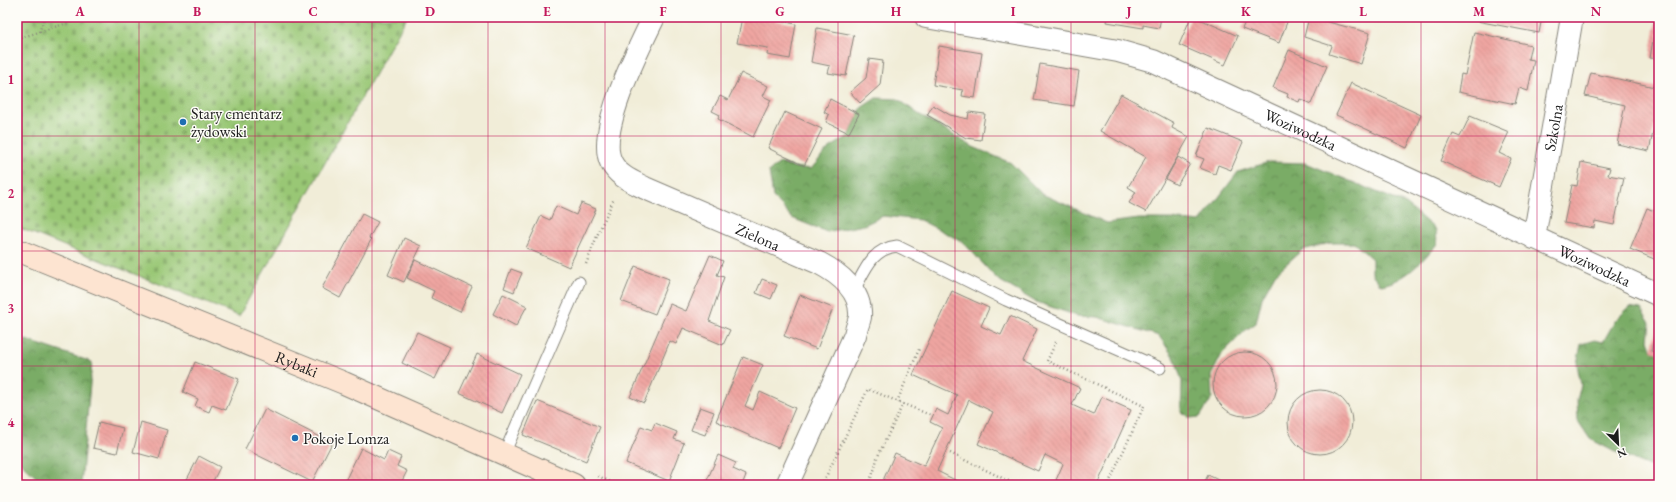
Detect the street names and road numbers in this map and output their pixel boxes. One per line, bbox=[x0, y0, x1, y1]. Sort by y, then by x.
street label: Szkolna bbox=[1539, 102, 1567, 153]
street label: Woziwodzka bbox=[1261, 104, 1341, 155]
street label: Zielona bbox=[732, 218, 784, 256]
street label: Woziwodzka bbox=[1555, 240, 1635, 291]
street label: Rybaki bbox=[272, 346, 321, 382]

